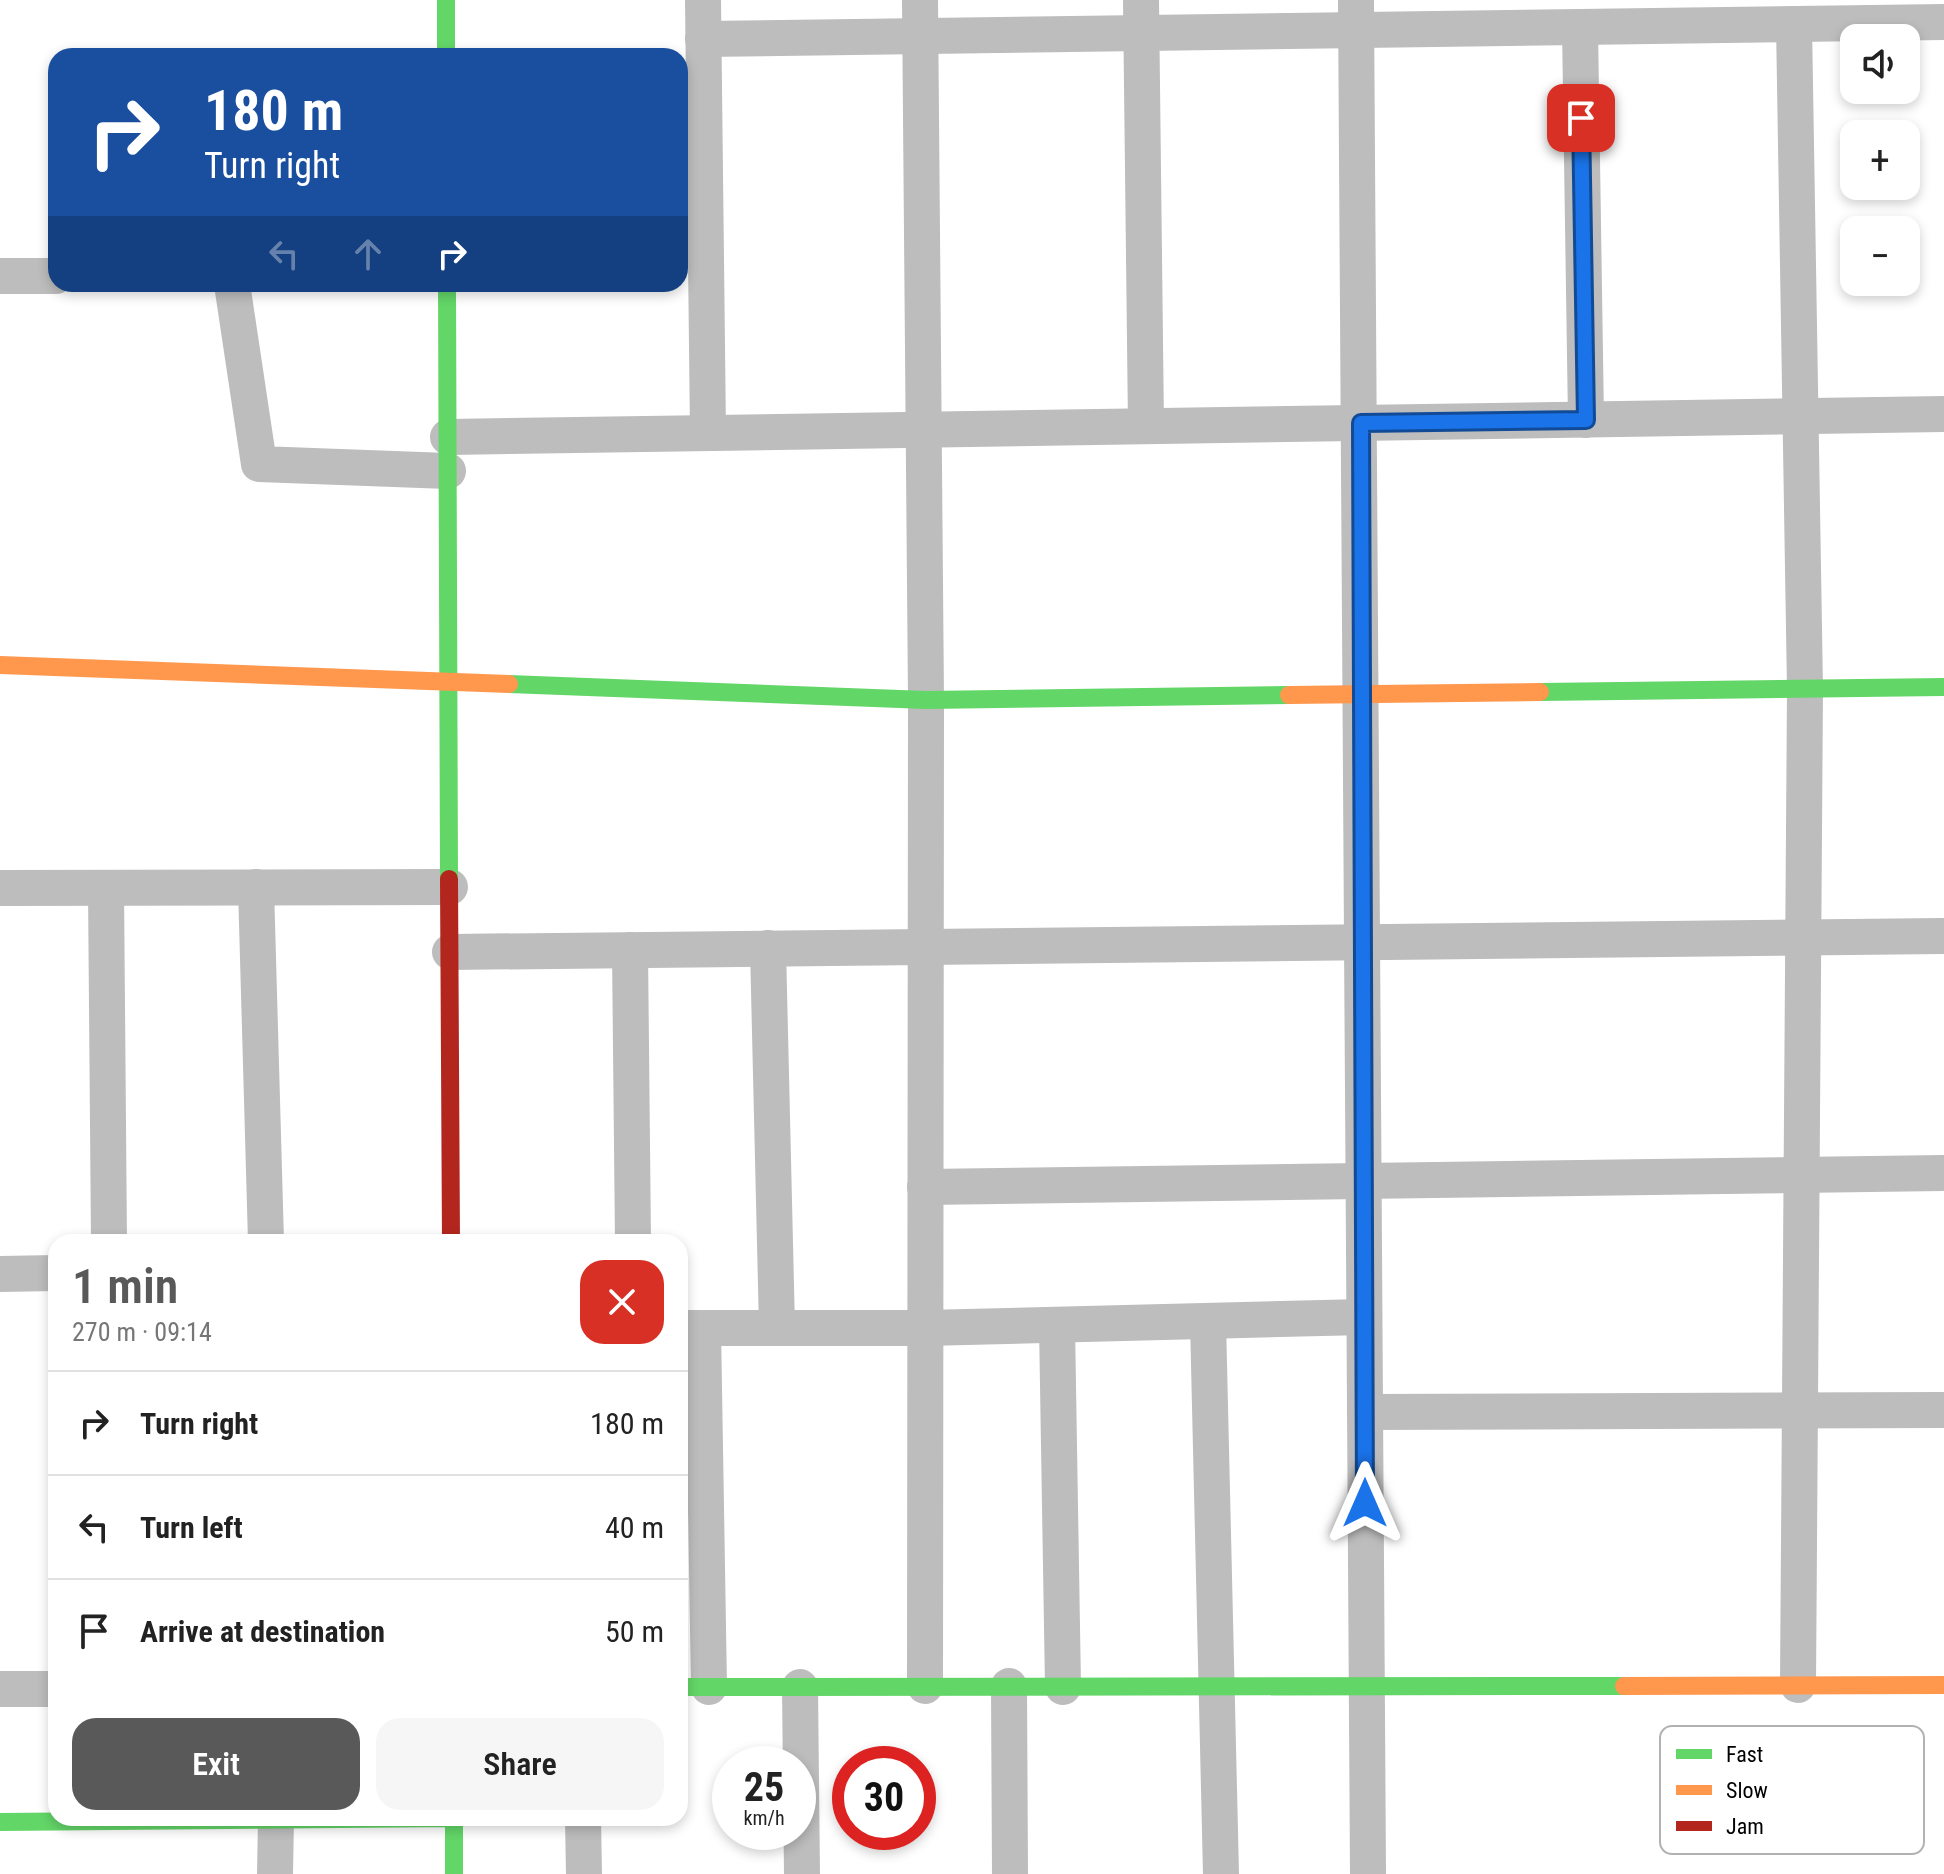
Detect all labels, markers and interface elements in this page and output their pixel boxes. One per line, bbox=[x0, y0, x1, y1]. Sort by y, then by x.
map controls bbox=[1840, 24, 1920, 296]
button: sound bbox=[1840, 24, 1920, 104]
text: 180 m bbox=[204, 78, 343, 144]
icon: right bbox=[72, 80, 176, 184]
pin bbox=[1547, 84, 1615, 152]
icon: arrive bbox=[1559, 96, 1603, 140]
button: + bbox=[1840, 120, 1920, 200]
text: Turn right bbox=[204, 145, 340, 187]
button: − bbox=[1840, 216, 1920, 296]
icon: left bbox=[262, 232, 306, 276]
icon: ahead bbox=[346, 232, 390, 276]
icon: right bbox=[430, 232, 474, 276]
text: 1 min bbox=[72, 1258, 178, 1315]
button: close bbox=[580, 1260, 664, 1344]
text: 270 m · 09:14 bbox=[72, 1317, 212, 1347]
icon: right bbox=[72, 1401, 116, 1445]
text: Turn right bbox=[140, 1406, 258, 1441]
text: 180 m bbox=[590, 1406, 664, 1441]
position arrow bbox=[1323, 1461, 1407, 1545]
icon: left bbox=[72, 1505, 116, 1549]
text: Turn left bbox=[140, 1510, 243, 1545]
text: 40 m bbox=[605, 1510, 664, 1545]
icon: arrive bbox=[72, 1609, 116, 1653]
text: Arrive at destination bbox=[140, 1614, 385, 1649]
text: 50 m bbox=[605, 1614, 664, 1649]
button: Exit bbox=[72, 1718, 360, 1810]
button: Share bbox=[376, 1718, 664, 1810]
legend bbox=[1660, 1726, 1924, 1854]
text: Fast bbox=[1726, 1742, 1763, 1767]
speed limit sign: 30 bbox=[832, 1746, 936, 1850]
text: 25 bbox=[744, 1764, 784, 1811]
text: Slow bbox=[1726, 1778, 1768, 1803]
text: km/h bbox=[743, 1806, 785, 1830]
text: Jam bbox=[1726, 1814, 1764, 1839]

